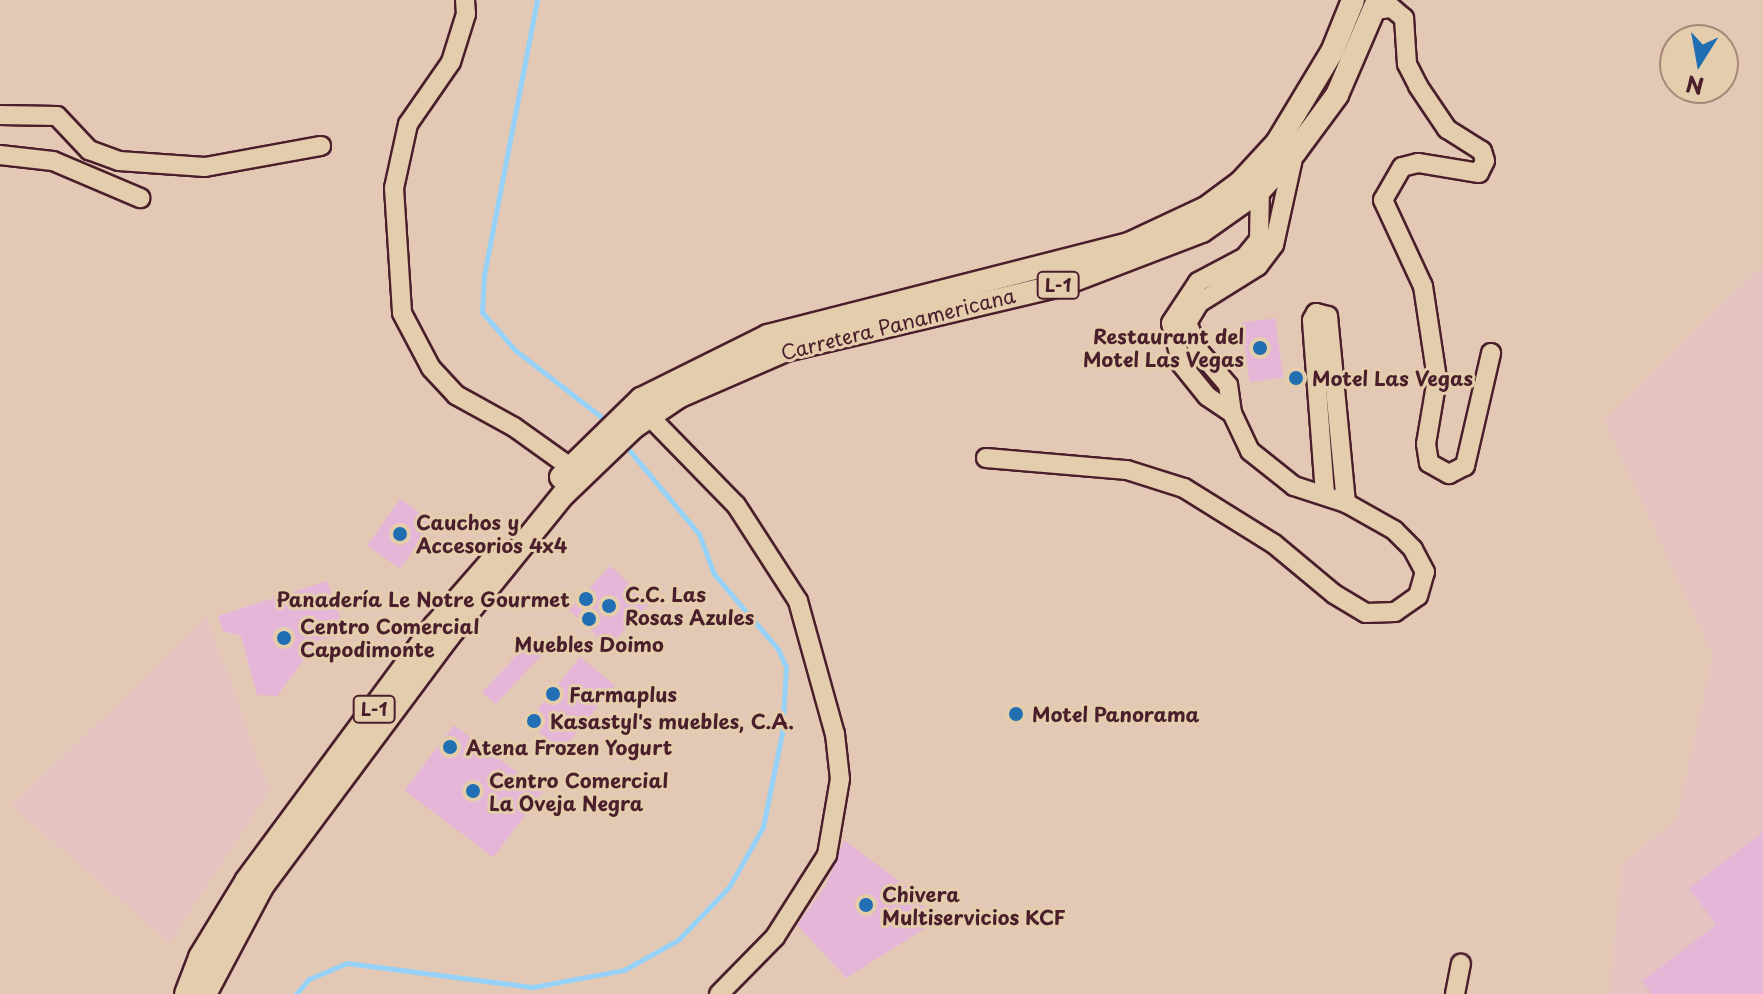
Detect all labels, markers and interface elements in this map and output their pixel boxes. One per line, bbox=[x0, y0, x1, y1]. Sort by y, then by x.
north arrow bbox=[1659, 24, 1739, 104]
text: N bbox=[1683, 68, 1706, 104]
road number: L-1 bbox=[1036, 271, 1080, 299]
street label: Carretera Panamericana bbox=[778, 283, 1018, 365]
place label: Restaurant del Motel Las Vegas bbox=[1082, 324, 1244, 371]
marker: Restaurant del Motel Las Vegas bbox=[1251, 339, 1269, 357]
place label: Motel Las Vegas bbox=[1312, 366, 1474, 390]
marker: Motel Las Vegas bbox=[1287, 369, 1305, 387]
place label: Cauchos y Accesorios 4x4 bbox=[416, 510, 568, 557]
marker: Cauchos y Accesorios 4x4 bbox=[391, 525, 409, 543]
place label: C.C. Las Rosas Azules bbox=[625, 582, 754, 629]
place label: Panadería Le Notre Gourmet bbox=[275, 587, 570, 611]
marker: Panadería Le Notre Gourmet bbox=[577, 590, 595, 608]
marker: C.C. Las Rosas Azules bbox=[600, 597, 618, 615]
marker: Muebles Doimo bbox=[580, 610, 598, 628]
place label: Centro Comercial Capodimonte bbox=[300, 614, 480, 661]
marker: Centro Comercial Capodimonte bbox=[275, 629, 293, 647]
place label: Muebles Doimo bbox=[514, 632, 664, 656]
place label: Farmaplus bbox=[569, 682, 677, 706]
marker: Farmaplus bbox=[544, 685, 562, 703]
road number: L-1 bbox=[352, 695, 396, 723]
place label: Motel Panorama bbox=[1032, 702, 1201, 726]
marker: Motel Panorama bbox=[1007, 705, 1025, 723]
place label: Kasastyl's muebles, C.A. bbox=[550, 709, 793, 733]
marker: Kasastyl's muebles, C.A. bbox=[525, 712, 543, 730]
place label: Atena Frozen Yogurt bbox=[466, 735, 674, 759]
marker: Atena Frozen Yogurt bbox=[441, 738, 459, 756]
place label: Centro Comercial La Oveja Negra bbox=[489, 768, 669, 815]
marker: Centro Comercial La Oveja Negra bbox=[464, 782, 482, 800]
place label: Chivera Multiservicios KCF bbox=[882, 882, 1066, 929]
marker: Chivera Multiservicios KCF bbox=[857, 896, 875, 914]

